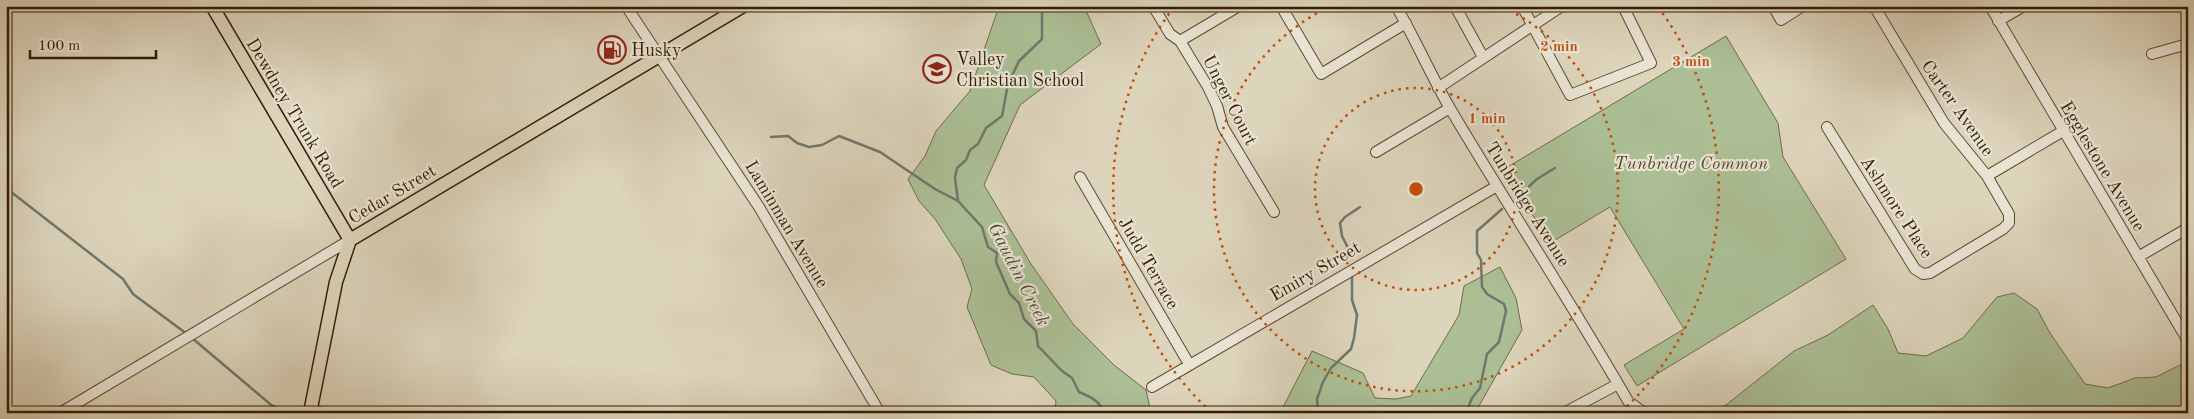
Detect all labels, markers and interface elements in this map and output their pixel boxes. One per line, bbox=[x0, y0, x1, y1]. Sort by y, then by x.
scale bar bbox=[30, 28, 156, 60]
street label: Dewdney Trunk Road bbox=[242, 35, 346, 192]
fuel station icon: Husky bbox=[597, 35, 627, 65]
text: 100 m bbox=[38, 39, 80, 54]
text: 2 min bbox=[1540, 40, 1578, 55]
place label: Husky bbox=[631, 42, 682, 60]
place label: Valley Christian School bbox=[956, 51, 1084, 90]
street label: Unger Court bbox=[1199, 52, 1259, 148]
school or university icon: Valley Christian School bbox=[922, 54, 952, 84]
text: 3 min bbox=[1672, 55, 1710, 70]
street label: Carter Avenue bbox=[1918, 57, 1997, 160]
street label: Egglestone Avenue bbox=[2056, 98, 2148, 235]
text: 1 min bbox=[1468, 112, 1506, 127]
street label: Tunbridge Avenue bbox=[1482, 139, 1573, 270]
street label: Ashmore Place bbox=[1857, 153, 1936, 262]
park label: Tunbridge Common bbox=[1614, 155, 1768, 173]
street label: Laminman Avenue bbox=[741, 158, 831, 291]
street label: Cedar Street bbox=[346, 162, 439, 228]
centre of rings bbox=[1407, 180, 1425, 198]
street label: Judd Terrace bbox=[1115, 214, 1182, 313]
water label: Gaudin Creek bbox=[984, 220, 1052, 330]
street label: Emiry Street bbox=[1267, 239, 1364, 305]

